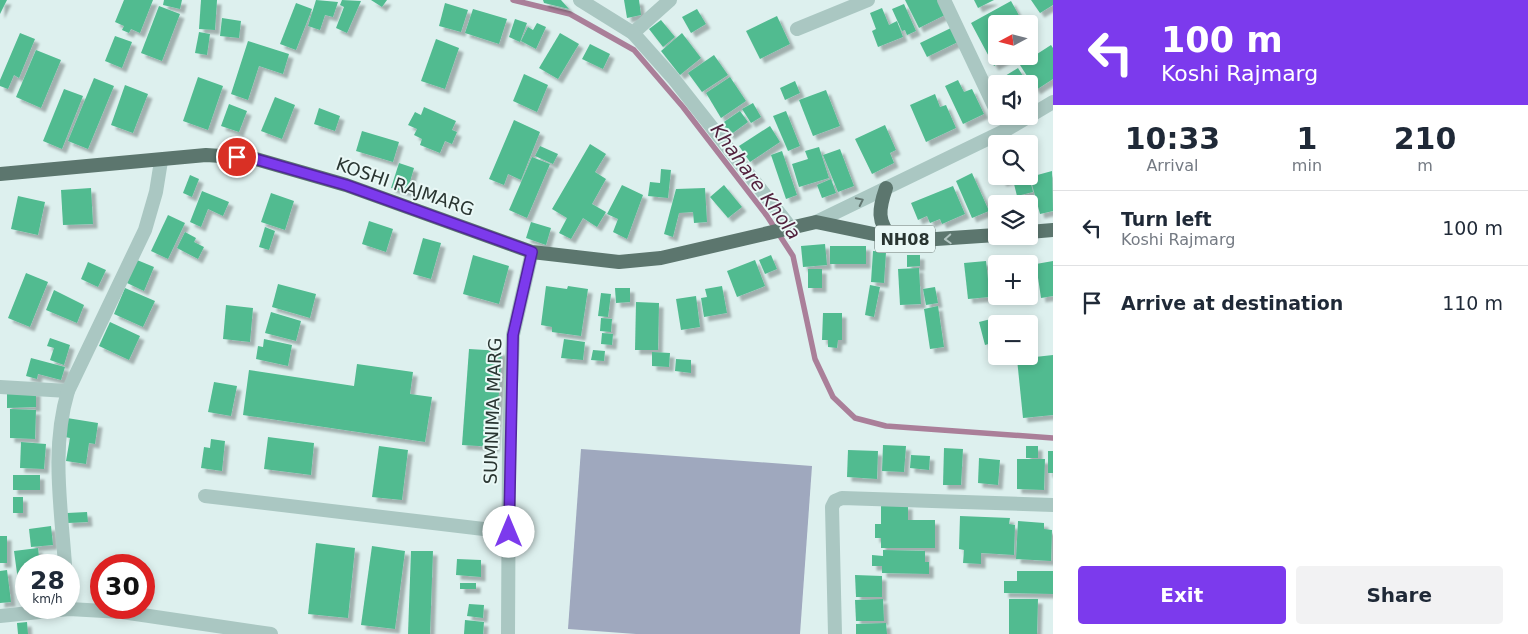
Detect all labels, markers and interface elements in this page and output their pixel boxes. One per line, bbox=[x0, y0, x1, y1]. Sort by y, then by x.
north arrow bbox=[988, 15, 1038, 65]
map controls bbox=[988, 15, 1038, 365]
icon: left bbox=[1078, 20, 1143, 85]
text: 100 m bbox=[1161, 20, 1283, 60]
text: Koshi Rajmarg bbox=[1161, 61, 1318, 86]
button: sound bbox=[988, 75, 1038, 125]
water label: Khahare Khola bbox=[706, 119, 806, 243]
text: 10:33 bbox=[1125, 121, 1220, 156]
text: 1 bbox=[1296, 121, 1317, 156]
text: 210 bbox=[1394, 121, 1456, 156]
button: search bbox=[988, 135, 1038, 185]
pin bbox=[216, 136, 258, 178]
icon: arrive bbox=[223, 143, 251, 171]
street label: KOSHI RAJMARG bbox=[333, 153, 477, 220]
text: Arrival bbox=[1146, 156, 1198, 175]
text: min bbox=[1292, 156, 1322, 175]
text: m bbox=[1417, 156, 1433, 175]
button: layers bbox=[988, 195, 1038, 245]
one-way arrow bbox=[855, 197, 864, 207]
text: Turn left bbox=[1121, 208, 1212, 230]
icon: left bbox=[1078, 214, 1106, 242]
text: 100 m bbox=[1442, 217, 1503, 239]
road number: NH08 bbox=[875, 225, 935, 252]
text: Koshi Rajmarg bbox=[1121, 230, 1235, 249]
one-way arrow bbox=[943, 233, 951, 244]
button: + bbox=[988, 255, 1038, 305]
icon: arrive bbox=[1078, 289, 1106, 317]
text: Arrive at destination bbox=[1121, 292, 1343, 314]
text: 110 m bbox=[1442, 292, 1503, 314]
button: − bbox=[988, 315, 1038, 365]
street label: SUMNIMA MARG bbox=[479, 337, 506, 485]
position arrow bbox=[482, 505, 534, 557]
speed limit sign: 30 bbox=[90, 554, 155, 619]
text: 28 bbox=[30, 566, 65, 595]
button: Exit bbox=[1078, 566, 1286, 624]
button: Share bbox=[1296, 566, 1503, 624]
text: km/h bbox=[32, 592, 63, 606]

